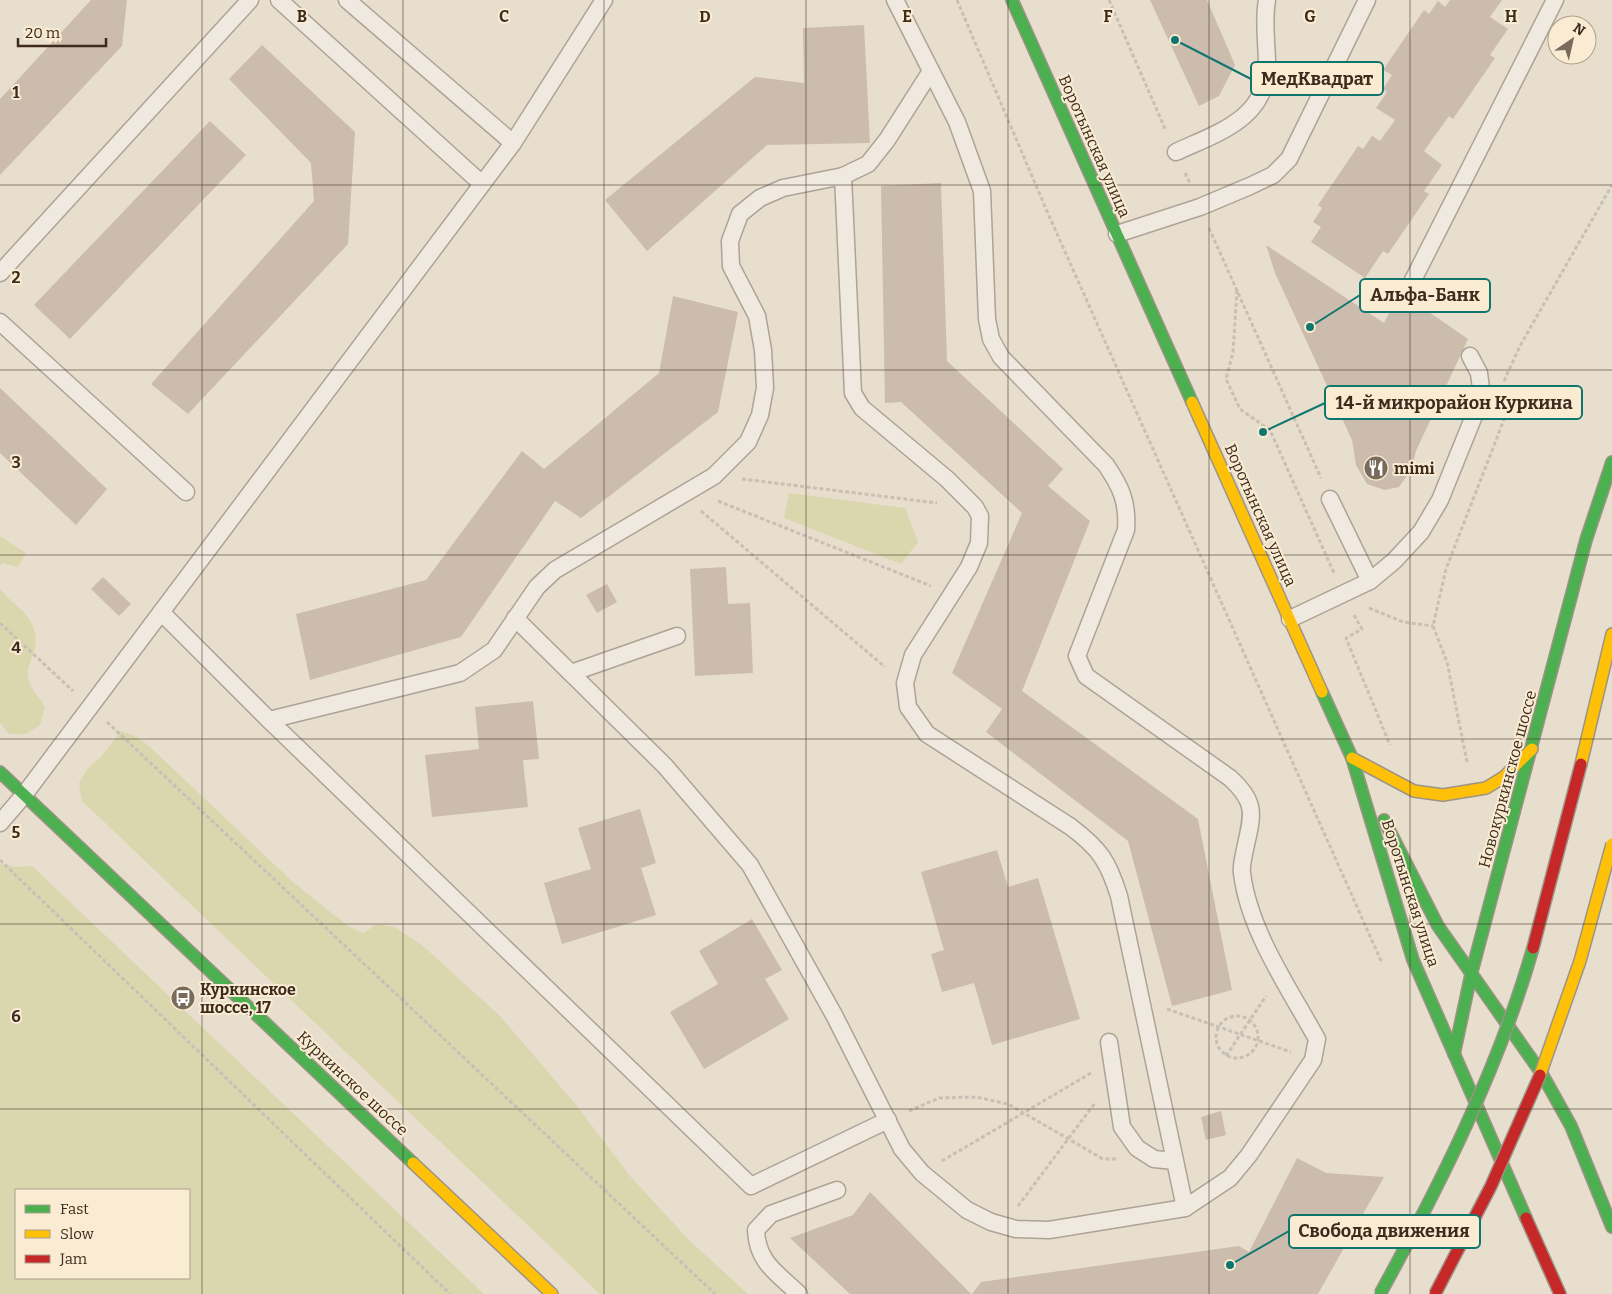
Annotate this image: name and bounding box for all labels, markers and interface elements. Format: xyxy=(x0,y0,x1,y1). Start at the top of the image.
text: B xyxy=(297,7,307,26)
text: C xyxy=(499,7,509,26)
text: D xyxy=(699,7,711,26)
text: E xyxy=(902,7,912,26)
text: F xyxy=(1104,7,1113,26)
text: G xyxy=(1304,7,1316,26)
text: H xyxy=(1505,7,1518,26)
scale bar xyxy=(18,15,105,47)
north arrow xyxy=(1547,15,1597,65)
text: N xyxy=(1570,20,1588,40)
text: 20 m xyxy=(25,24,61,42)
callout: МедКвадрат xyxy=(1251,62,1383,95)
text: МедКвадрат xyxy=(1261,68,1373,90)
street label: Воротынская улица xyxy=(1055,72,1135,221)
text: 1 xyxy=(13,83,20,102)
text: 2 xyxy=(11,268,21,287)
callout: Альфа-Банк xyxy=(1360,279,1490,312)
text: Альфа-Банк xyxy=(1370,284,1480,306)
callout: 14-й микрорайон Куркина xyxy=(1325,386,1582,419)
text: 14-й микрорайон Куркина xyxy=(1335,392,1573,414)
street label: Воротынская улица xyxy=(1221,441,1301,590)
text: 3 xyxy=(11,453,21,472)
restaurant icon: mimi xyxy=(1363,455,1389,481)
place label: mimi xyxy=(1394,459,1435,478)
text: 4 xyxy=(11,638,21,657)
street label: Новокуркинское шоссе xyxy=(1475,688,1540,870)
street label: Воротынская улица xyxy=(1378,817,1443,970)
text: 5 xyxy=(12,823,21,842)
place label: Куркинское шоссе, 17 xyxy=(200,980,296,1017)
bus stop icon: Куркинское шоссе, 17 xyxy=(170,985,196,1011)
text: 6 xyxy=(11,1007,21,1026)
street label: Куркинское шоссе xyxy=(293,1027,412,1140)
legend xyxy=(15,1189,190,1279)
text: Fast xyxy=(60,1200,89,1218)
callout: Свобода движения xyxy=(1289,1215,1480,1248)
text: Свобода движения xyxy=(1298,1220,1470,1242)
text: Slow xyxy=(60,1225,95,1243)
text: Jam xyxy=(59,1250,88,1268)

